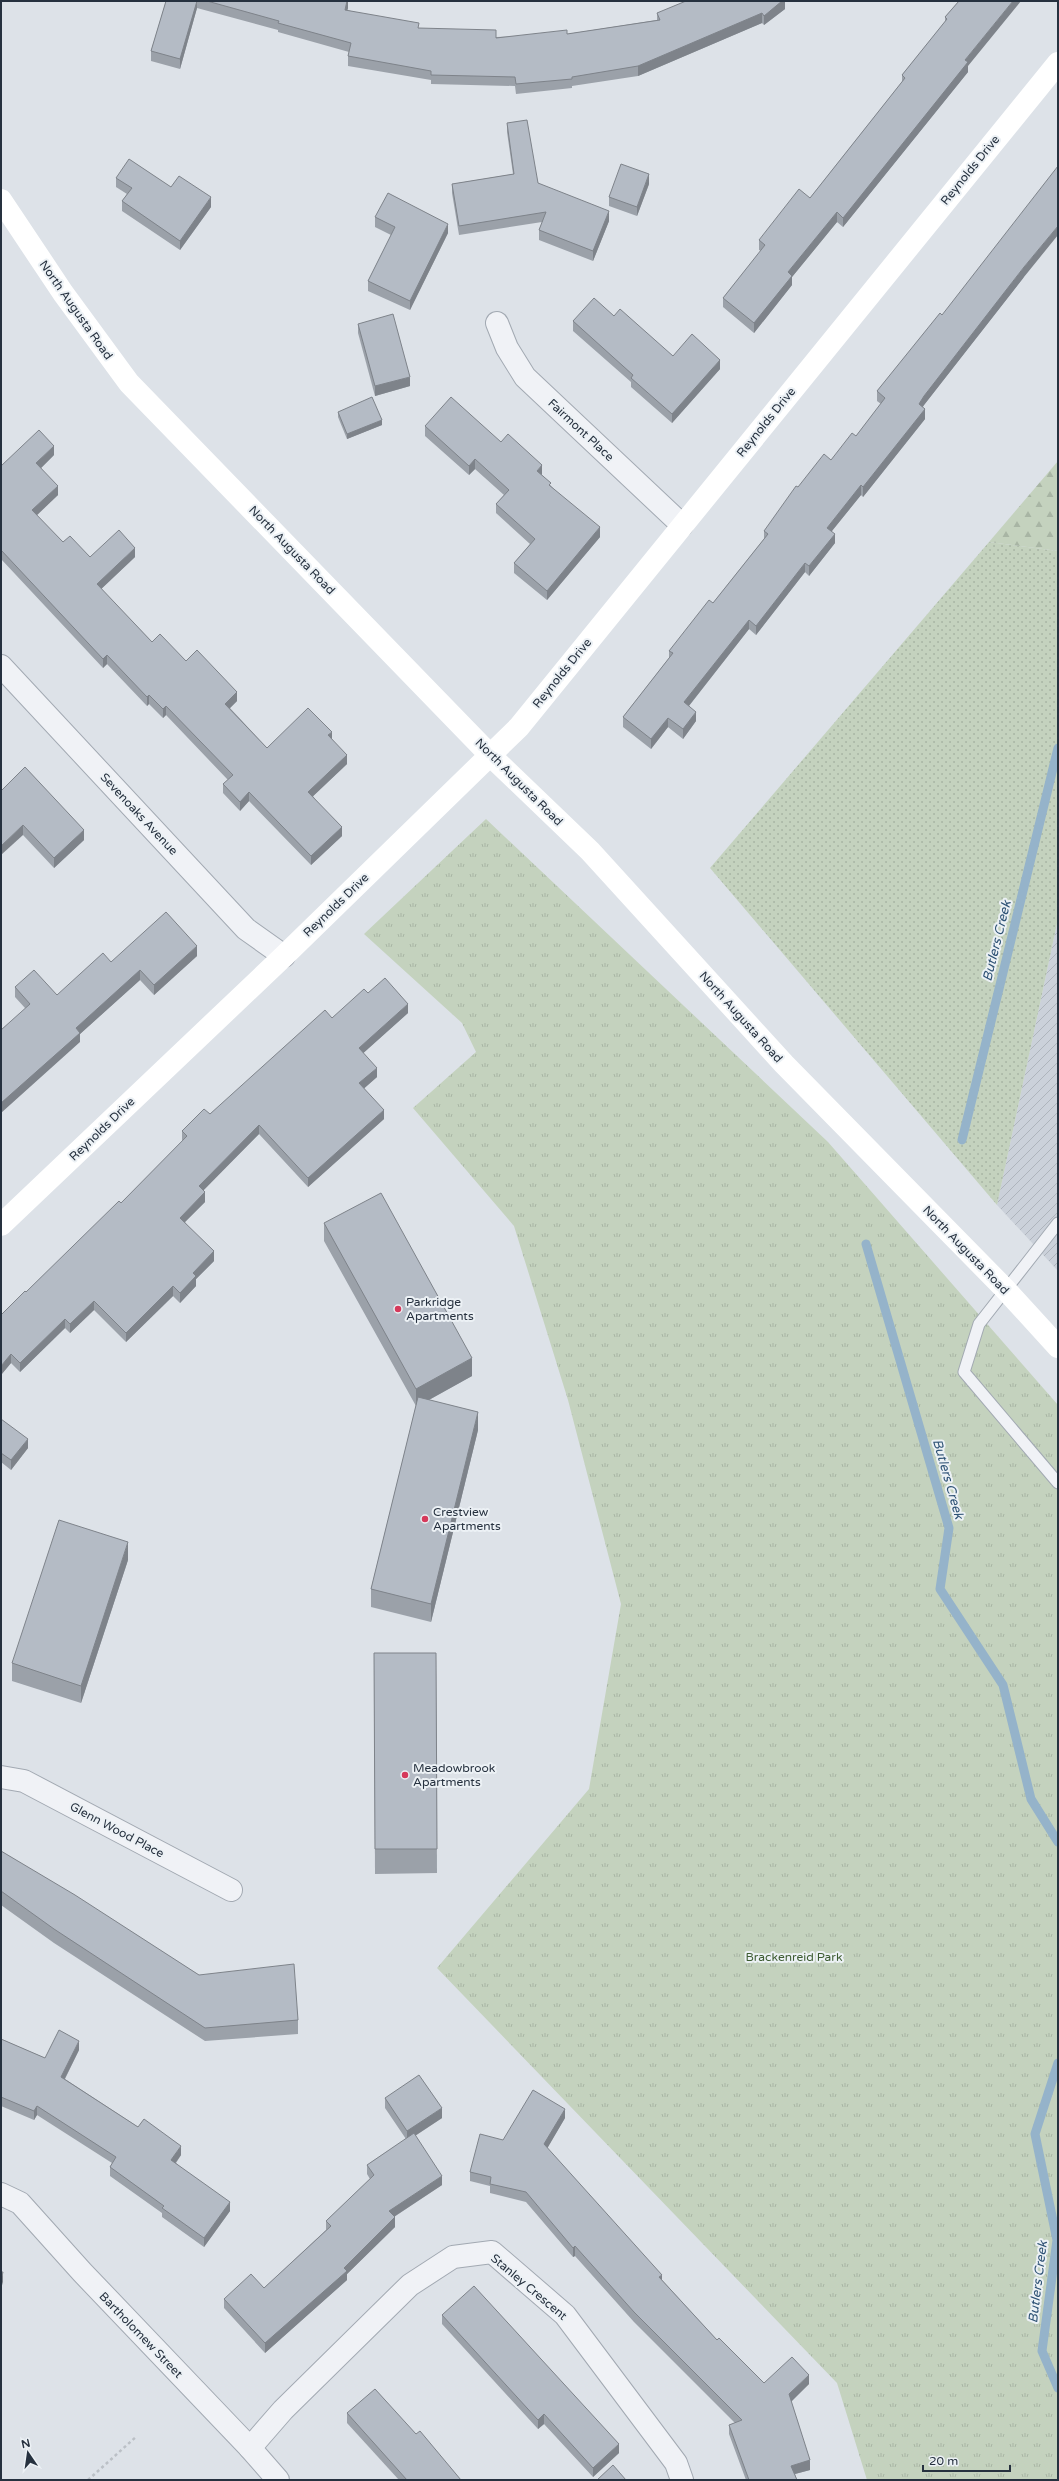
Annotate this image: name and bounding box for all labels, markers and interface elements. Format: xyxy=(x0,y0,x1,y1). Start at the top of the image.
street label: Reynolds Drive xyxy=(938,132,1002,208)
street label: North Augusta Road xyxy=(37,258,115,362)
street label: Reynolds Drive xyxy=(734,384,798,460)
street label: Fairmont Place xyxy=(545,396,617,464)
street label: North Augusta Road xyxy=(246,503,338,597)
street label: Reynolds Drive xyxy=(530,635,594,711)
street label: North Augusta Road xyxy=(472,735,566,829)
street label: Sevenoaks Avenue xyxy=(97,770,181,858)
street label: Reynolds Drive xyxy=(300,870,372,940)
water label: Butlers Creek xyxy=(979,898,1015,983)
street label: North Augusta Road xyxy=(696,969,786,1065)
street label: Reynolds Drive xyxy=(66,1094,138,1164)
street label: North Augusta Road xyxy=(920,1203,1012,1297)
place label: Parkridge Apartments xyxy=(406,1295,474,1323)
marker: Parkridge Apartments xyxy=(393,1304,403,1314)
water label: Butlers Creek xyxy=(929,1437,967,1522)
place label: Crestview Apartments xyxy=(433,1505,501,1533)
marker: Crestview Apartments xyxy=(420,1514,430,1524)
place label: Meadowbrook Apartments xyxy=(413,1761,496,1789)
marker: Meadowbrook Apartments xyxy=(400,1770,410,1780)
street label: Glenn Wood Place xyxy=(68,1799,167,1861)
park label: Brackenreid Park xyxy=(745,1950,843,1964)
water label: Butlers Creek xyxy=(1025,2239,1051,2324)
street label: Stanley Crescent xyxy=(488,2251,570,2323)
street label: Bartholomew Street xyxy=(96,2289,186,2381)
north arrow xyxy=(8,2433,48,2473)
text: N xyxy=(20,2436,32,2451)
scale bar xyxy=(923,2447,1010,2473)
text: 20 m xyxy=(929,2454,958,2468)

